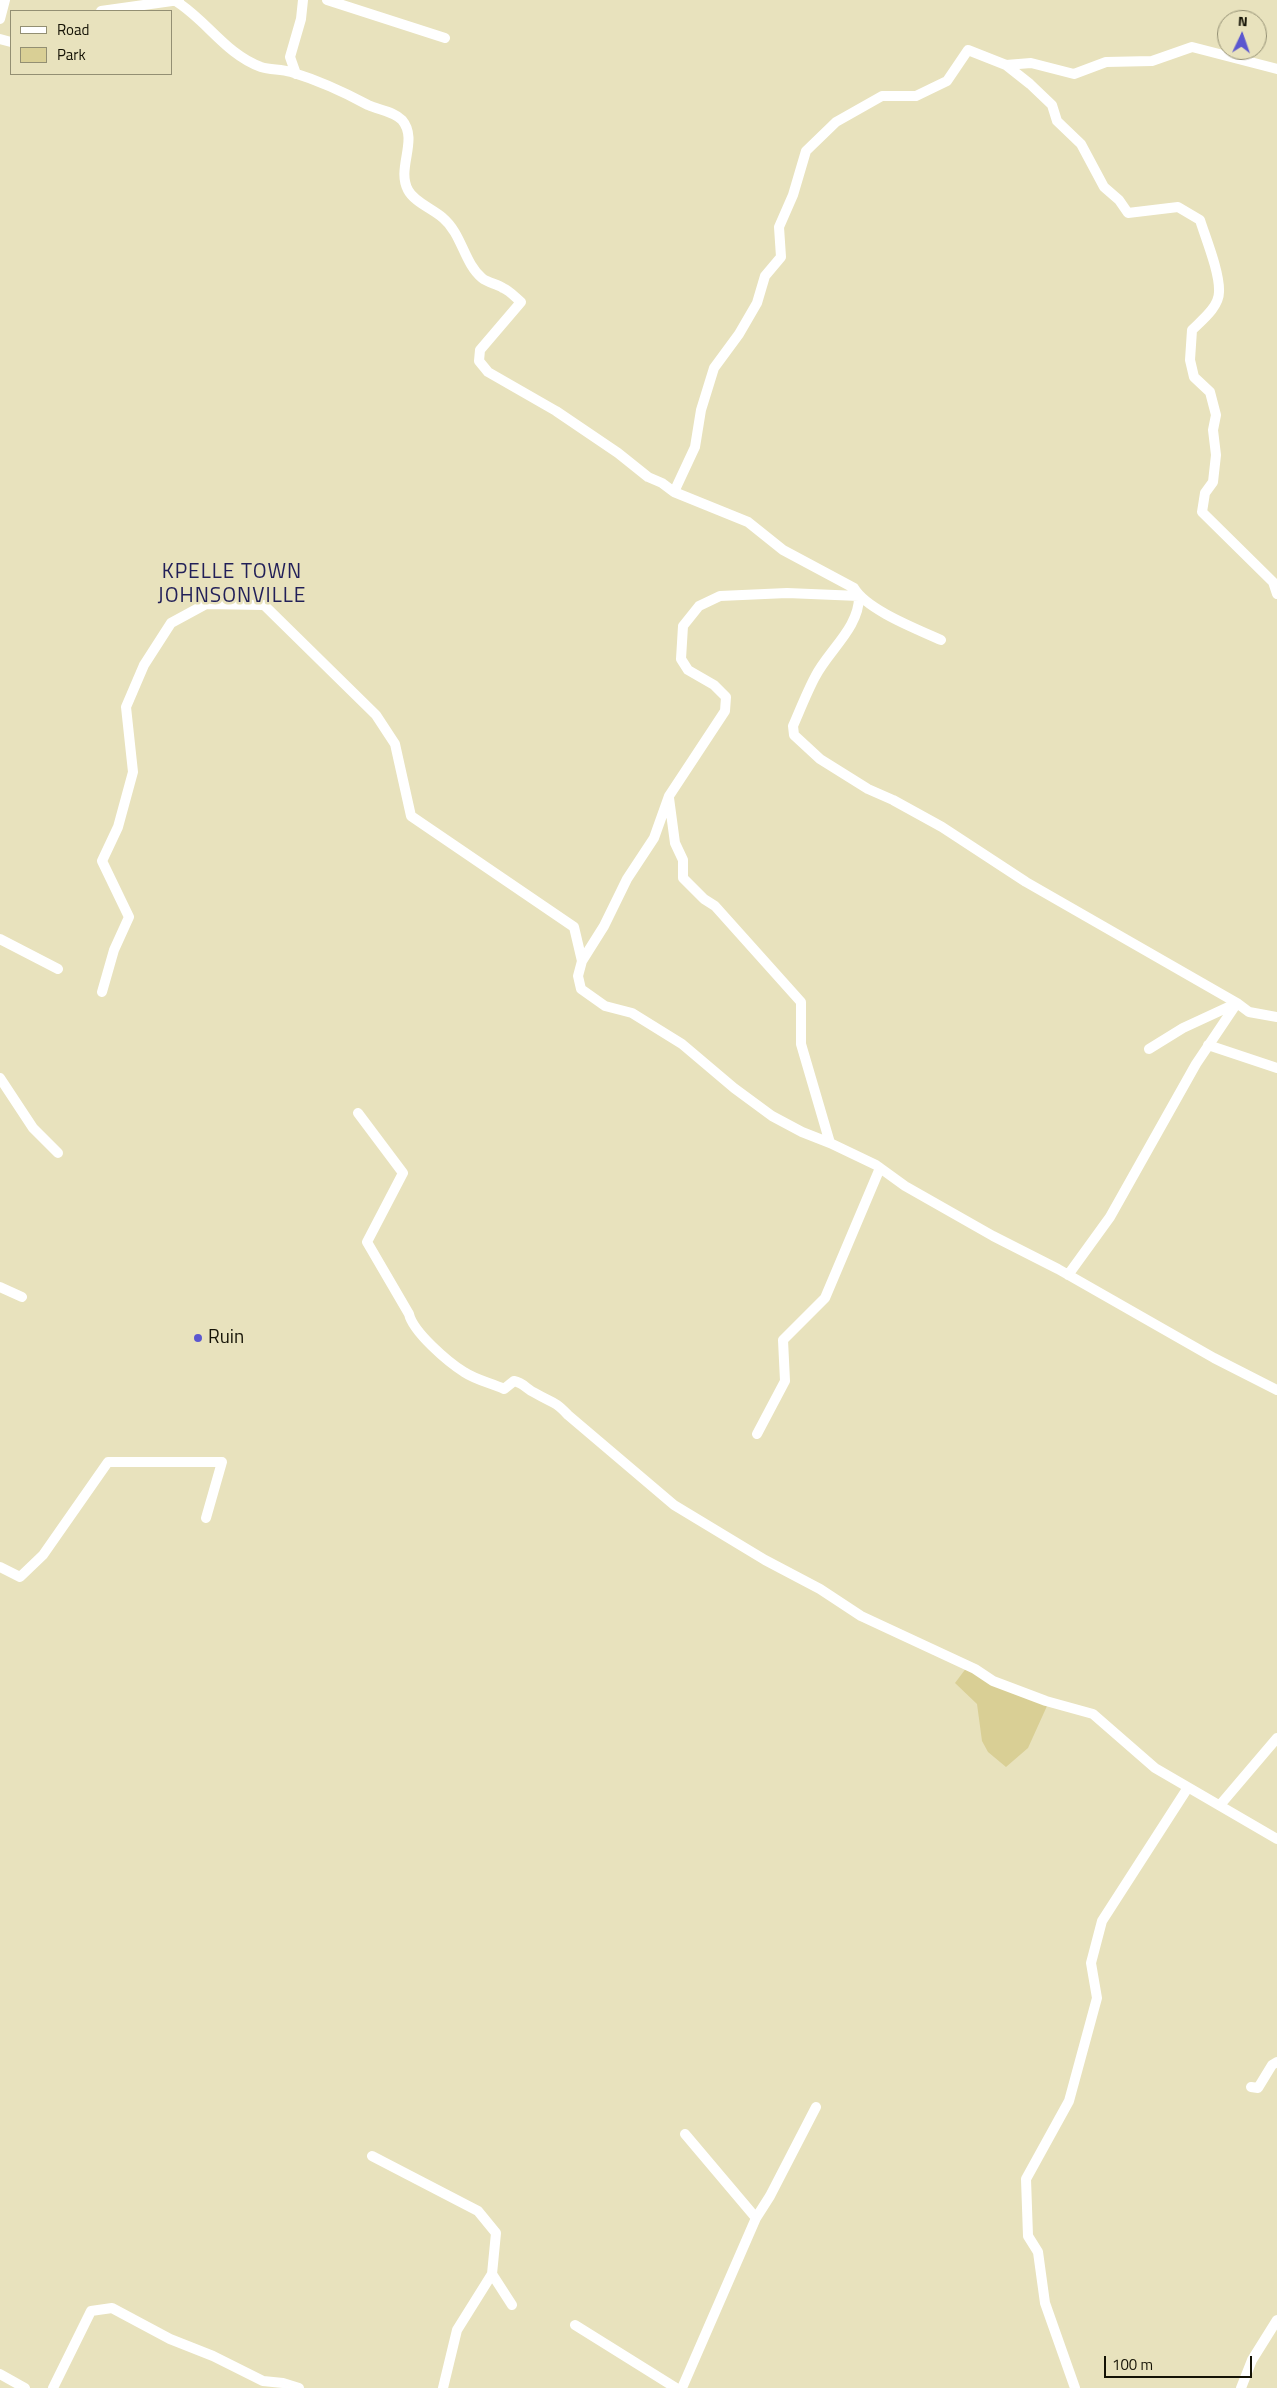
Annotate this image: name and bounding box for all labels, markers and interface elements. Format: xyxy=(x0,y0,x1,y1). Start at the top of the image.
legend xyxy=(10,10,172,75)
north arrow xyxy=(1217,10,1267,60)
text: N xyxy=(1237,10,1248,31)
text: Road xyxy=(57,18,89,41)
text: Park xyxy=(57,43,86,66)
district label: KPELLE TOWN JOHNSONVILLE xyxy=(156,560,308,610)
place label: Ruin xyxy=(208,1327,244,1349)
marker: Ruin xyxy=(192,1332,204,1344)
scale bar xyxy=(1107,2346,1254,2378)
text: 100 m xyxy=(1112,2353,1153,2376)

